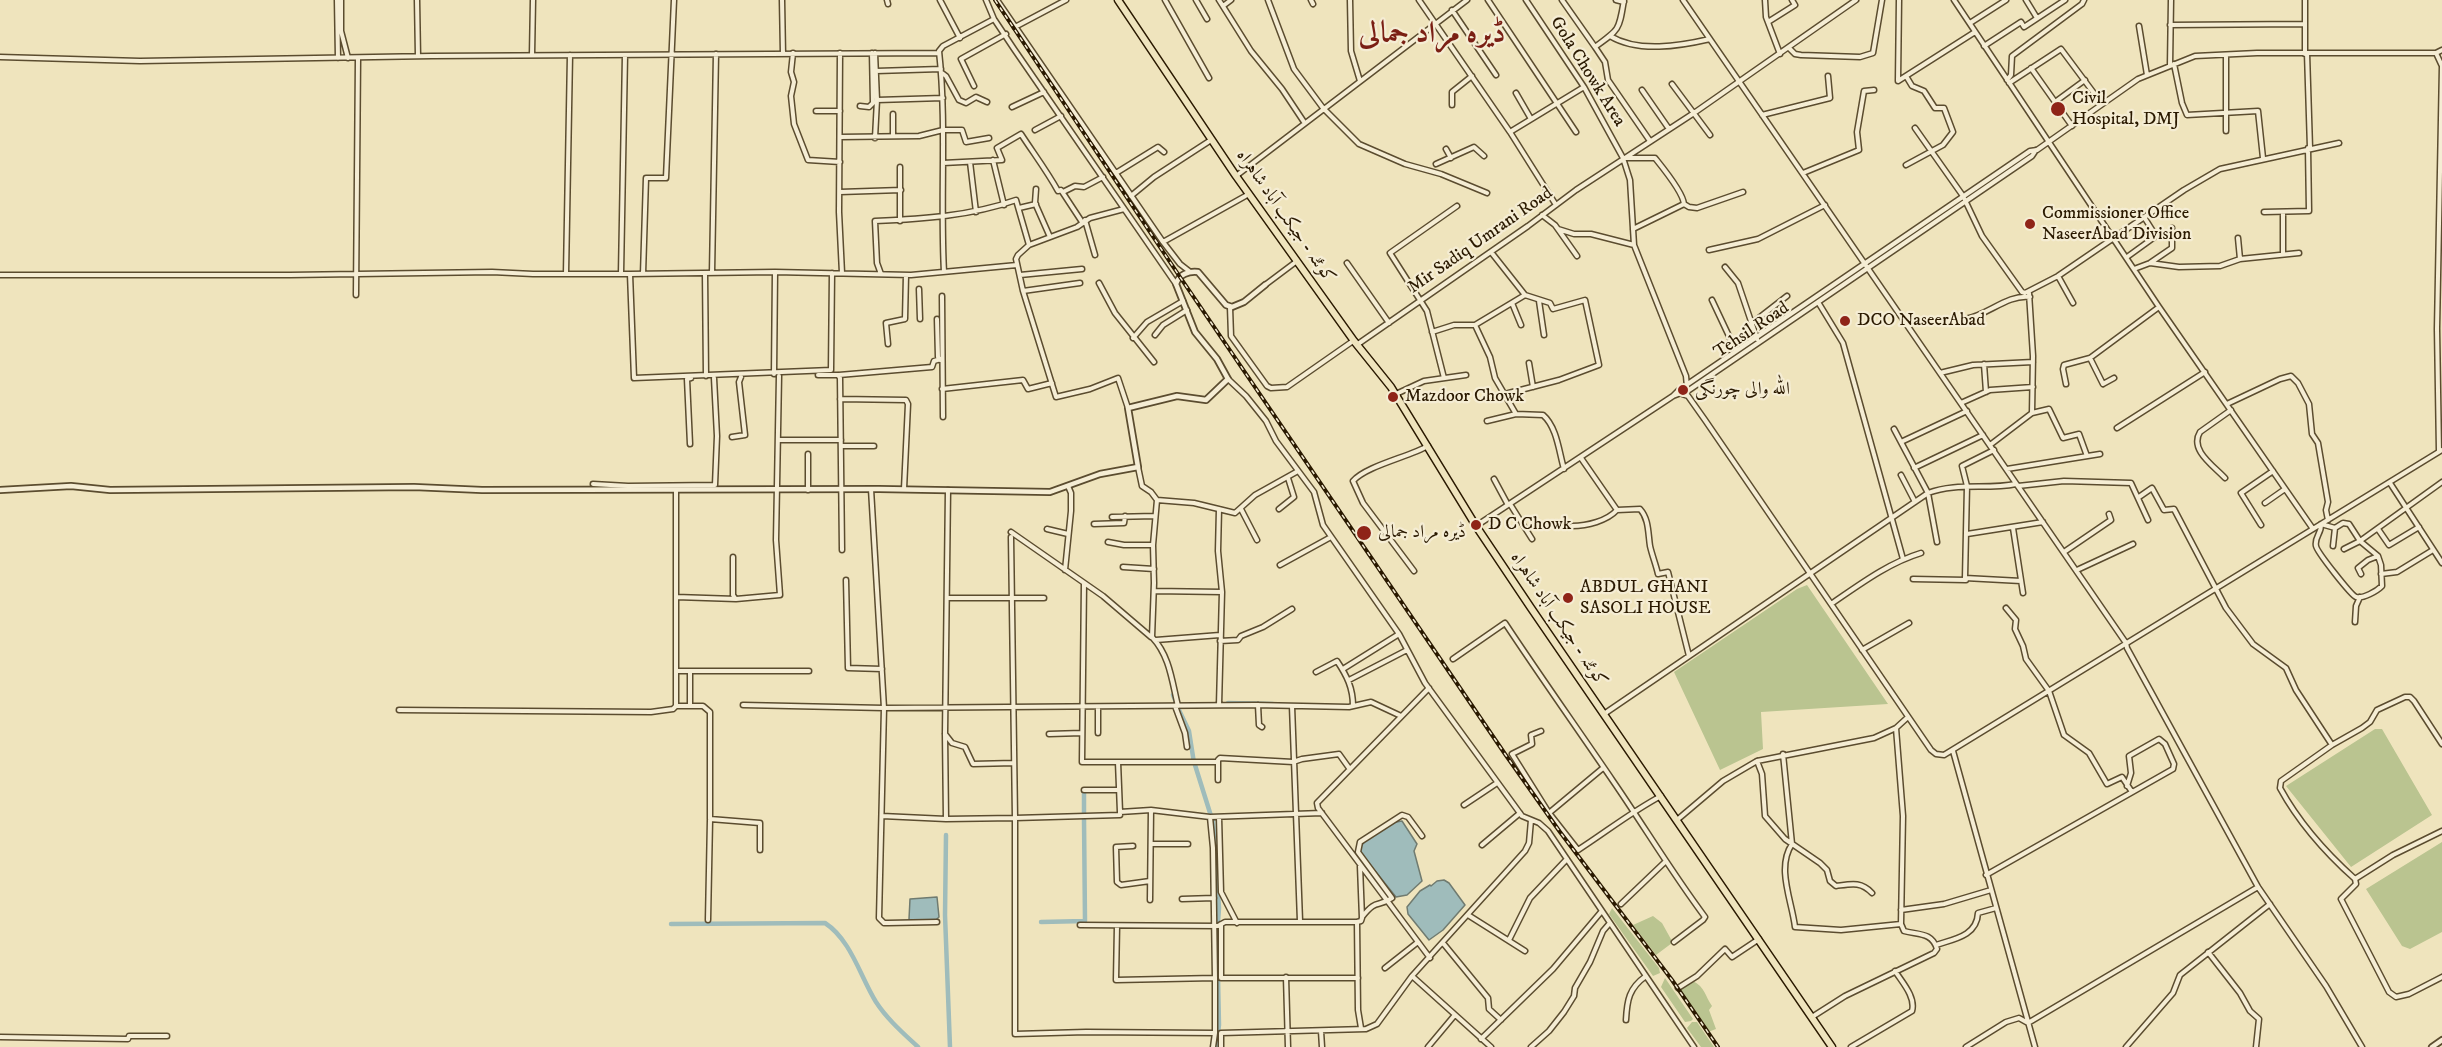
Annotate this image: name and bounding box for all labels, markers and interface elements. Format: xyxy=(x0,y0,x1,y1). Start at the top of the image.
street label: Gola Chowk Area xyxy=(1545,13,1629,131)
district label: ڈیرہ مراد جمالی xyxy=(1359,18,1505,54)
place label: Civil Hospital, DMJ xyxy=(2072,88,2180,130)
marker: Civil Hospital, DMJ xyxy=(2049,100,2067,118)
street label: کوئٹہ - جیکب آباد شاہراہ xyxy=(1231,146,1339,288)
street label: Mir Sadiq Umrani Road xyxy=(1404,183,1558,299)
place label: Commissioner Office NaseerAbad Division xyxy=(2042,203,2191,246)
marker: Commissioner Office NaseerAbad Division xyxy=(2023,217,2037,231)
street label: Tehsil Road xyxy=(1710,298,1794,364)
place label: DCO NaseerAbad xyxy=(1857,310,1985,332)
marker: DCO NaseerAbad xyxy=(1838,314,1852,328)
place label: اللہ والی چورنگی xyxy=(1695,379,1790,401)
marker: اللہ والی چورنگی xyxy=(1676,383,1690,397)
place label: Mazdoor Chowk xyxy=(1405,386,1524,408)
marker: Mazdoor Chowk xyxy=(1386,390,1400,404)
place label: D C Chowk xyxy=(1488,514,1571,536)
marker: D C Chowk xyxy=(1469,518,1483,532)
place label: ڈیرہ مراد جمالی xyxy=(1378,522,1466,544)
marker: ڈیرہ مراد جمالی xyxy=(1355,524,1373,542)
street label: کوئٹہ - جیکب آباد شاہراہ xyxy=(1505,548,1611,692)
place label: ABDUL GHANI SASOLI HOUSE xyxy=(1580,577,1711,620)
marker: ABDUL GHANI SASOLI HOUSE xyxy=(1561,591,1575,605)

